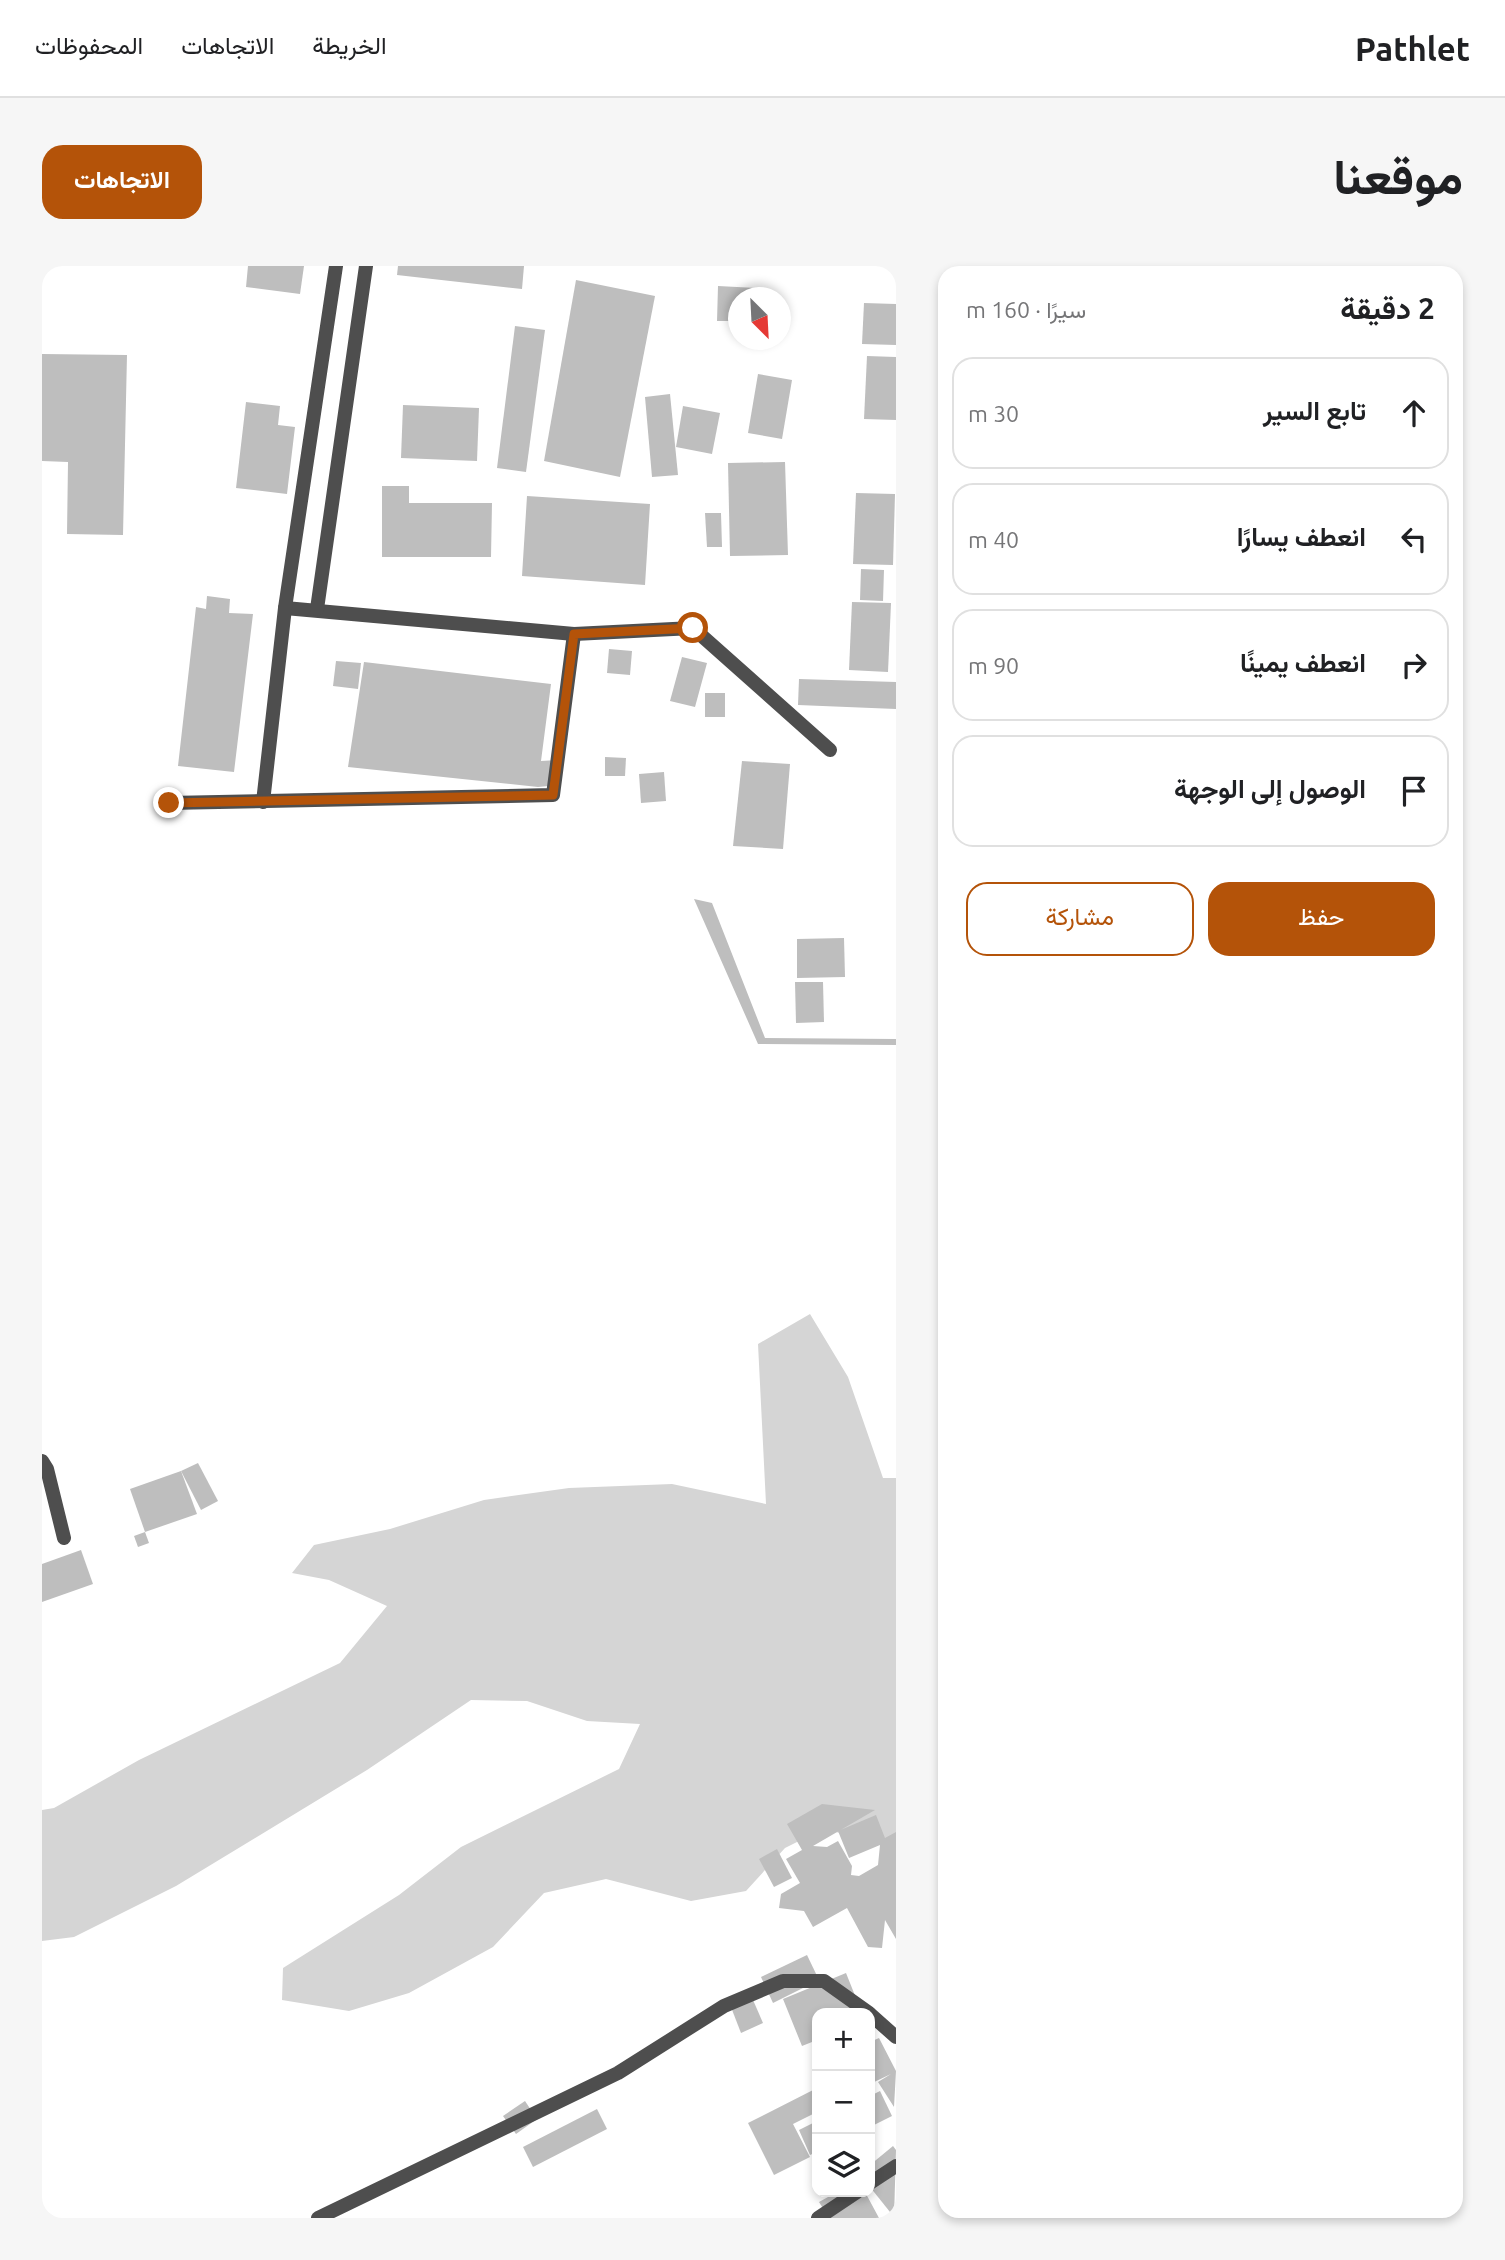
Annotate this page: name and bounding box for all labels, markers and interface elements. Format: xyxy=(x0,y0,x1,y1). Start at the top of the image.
text: Pathlet xyxy=(1355,30,1470,67)
text: المحفوظات xyxy=(35,32,143,59)
text: الاتجاهات xyxy=(181,32,274,59)
text: الخريطة xyxy=(312,32,387,59)
button: الاتجاهات xyxy=(42,145,202,219)
text: موقعنا xyxy=(1333,148,1463,203)
north arrow xyxy=(728,287,791,350)
text: 2 دقيقة xyxy=(1340,291,1435,325)
text: سيرًا · 160 m xyxy=(966,297,1086,322)
icon: ahead xyxy=(1395,394,1433,432)
text: تابع السير xyxy=(1263,396,1366,425)
text: 30 m xyxy=(968,401,1019,426)
icon: left xyxy=(1395,520,1433,558)
text: انعطف يسارًا xyxy=(1237,522,1366,551)
text: 40 m xyxy=(968,527,1019,552)
route start xyxy=(677,612,708,643)
icon: right xyxy=(1395,646,1433,684)
text: انعطف يمينًا xyxy=(1240,648,1366,677)
text: 90 m xyxy=(968,653,1019,678)
icon: arrive xyxy=(1395,772,1433,810)
text: الوصول إلى الوجهة xyxy=(1174,774,1366,803)
route end xyxy=(153,787,184,818)
button: مشاركة xyxy=(966,882,1194,956)
button: حفظ xyxy=(1208,882,1435,956)
map controls xyxy=(812,2008,875,2197)
button: + xyxy=(812,2008,875,2071)
button: − xyxy=(812,2071,875,2134)
button: layers xyxy=(812,2134,875,2197)

